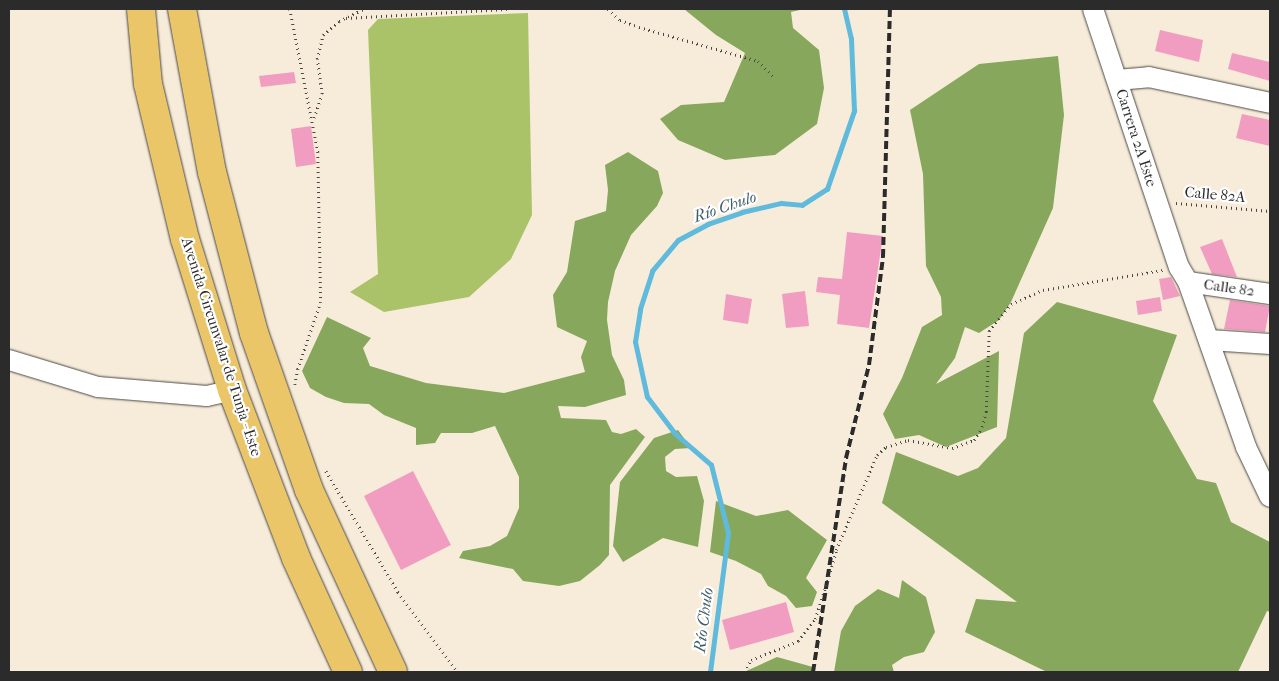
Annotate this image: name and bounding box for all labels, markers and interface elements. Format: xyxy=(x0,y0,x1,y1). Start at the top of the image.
street label: Carrera 2A Este xyxy=(1112,87,1160,189)
street label: Calle 82A xyxy=(1184,183,1246,207)
water label: Río Chulo xyxy=(691,187,759,227)
street label: Avenida Circunvalar de Tunja - Este xyxy=(177,235,265,459)
street label: Calle 82 xyxy=(1202,276,1256,300)
water label: Río Chulo xyxy=(691,587,717,653)

